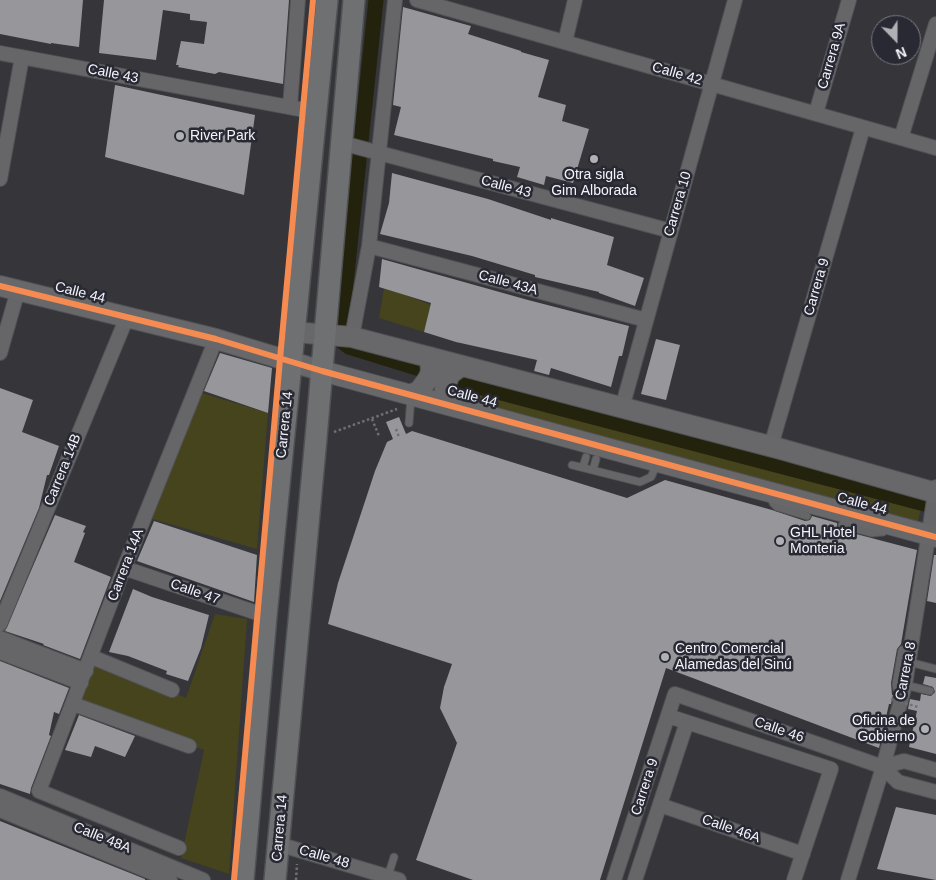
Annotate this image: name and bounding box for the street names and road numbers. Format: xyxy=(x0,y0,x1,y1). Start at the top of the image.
street label: Carrera 9A xyxy=(814,21,850,91)
street label: Calle 42 xyxy=(650,59,704,89)
street label: Calle 43 xyxy=(86,61,140,87)
street label: Carrera 10 xyxy=(661,170,695,238)
street label: Calle 43 xyxy=(479,172,533,202)
street label: Carrera 9 xyxy=(801,256,833,318)
street label: Calle 43A xyxy=(477,267,539,299)
street label: Calle 44 xyxy=(53,279,107,307)
street label: Calle 44 xyxy=(445,382,499,412)
street label: Carrera 14 xyxy=(273,391,297,459)
street label: Carrera 14B xyxy=(41,432,85,508)
street label: Calle 44 xyxy=(835,489,889,519)
street label: Carrera 14A xyxy=(104,526,148,604)
street label: Calle 47 xyxy=(168,576,222,608)
street label: Carrera 8 xyxy=(892,640,920,702)
street label: Calle 46 xyxy=(752,714,806,746)
street label: Carrera 9 xyxy=(628,756,662,818)
street label: Carrera 14 xyxy=(269,794,291,862)
street label: Calle 46A xyxy=(700,811,762,847)
street label: Calle 48A xyxy=(71,819,133,857)
street label: Calle 48 xyxy=(297,842,351,872)

